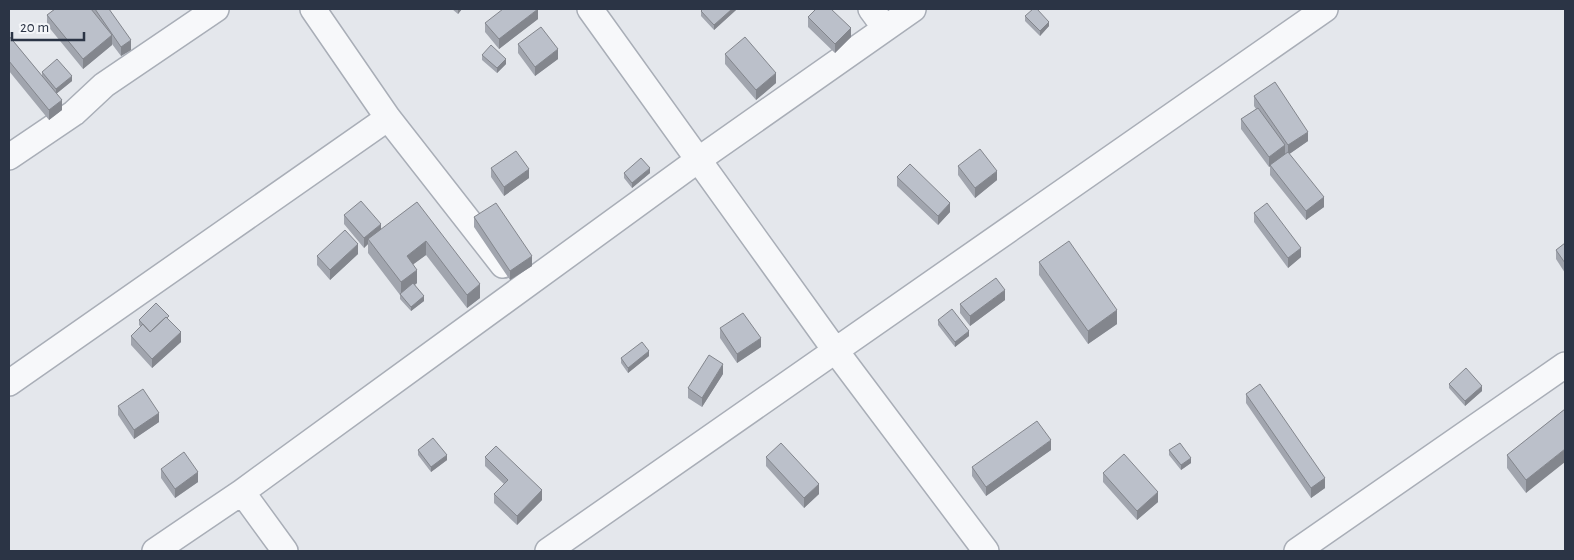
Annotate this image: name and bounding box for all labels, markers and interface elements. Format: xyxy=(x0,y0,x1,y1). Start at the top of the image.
scale bar xyxy=(12,10,85,42)
text: 20 m xyxy=(20,20,49,35)

